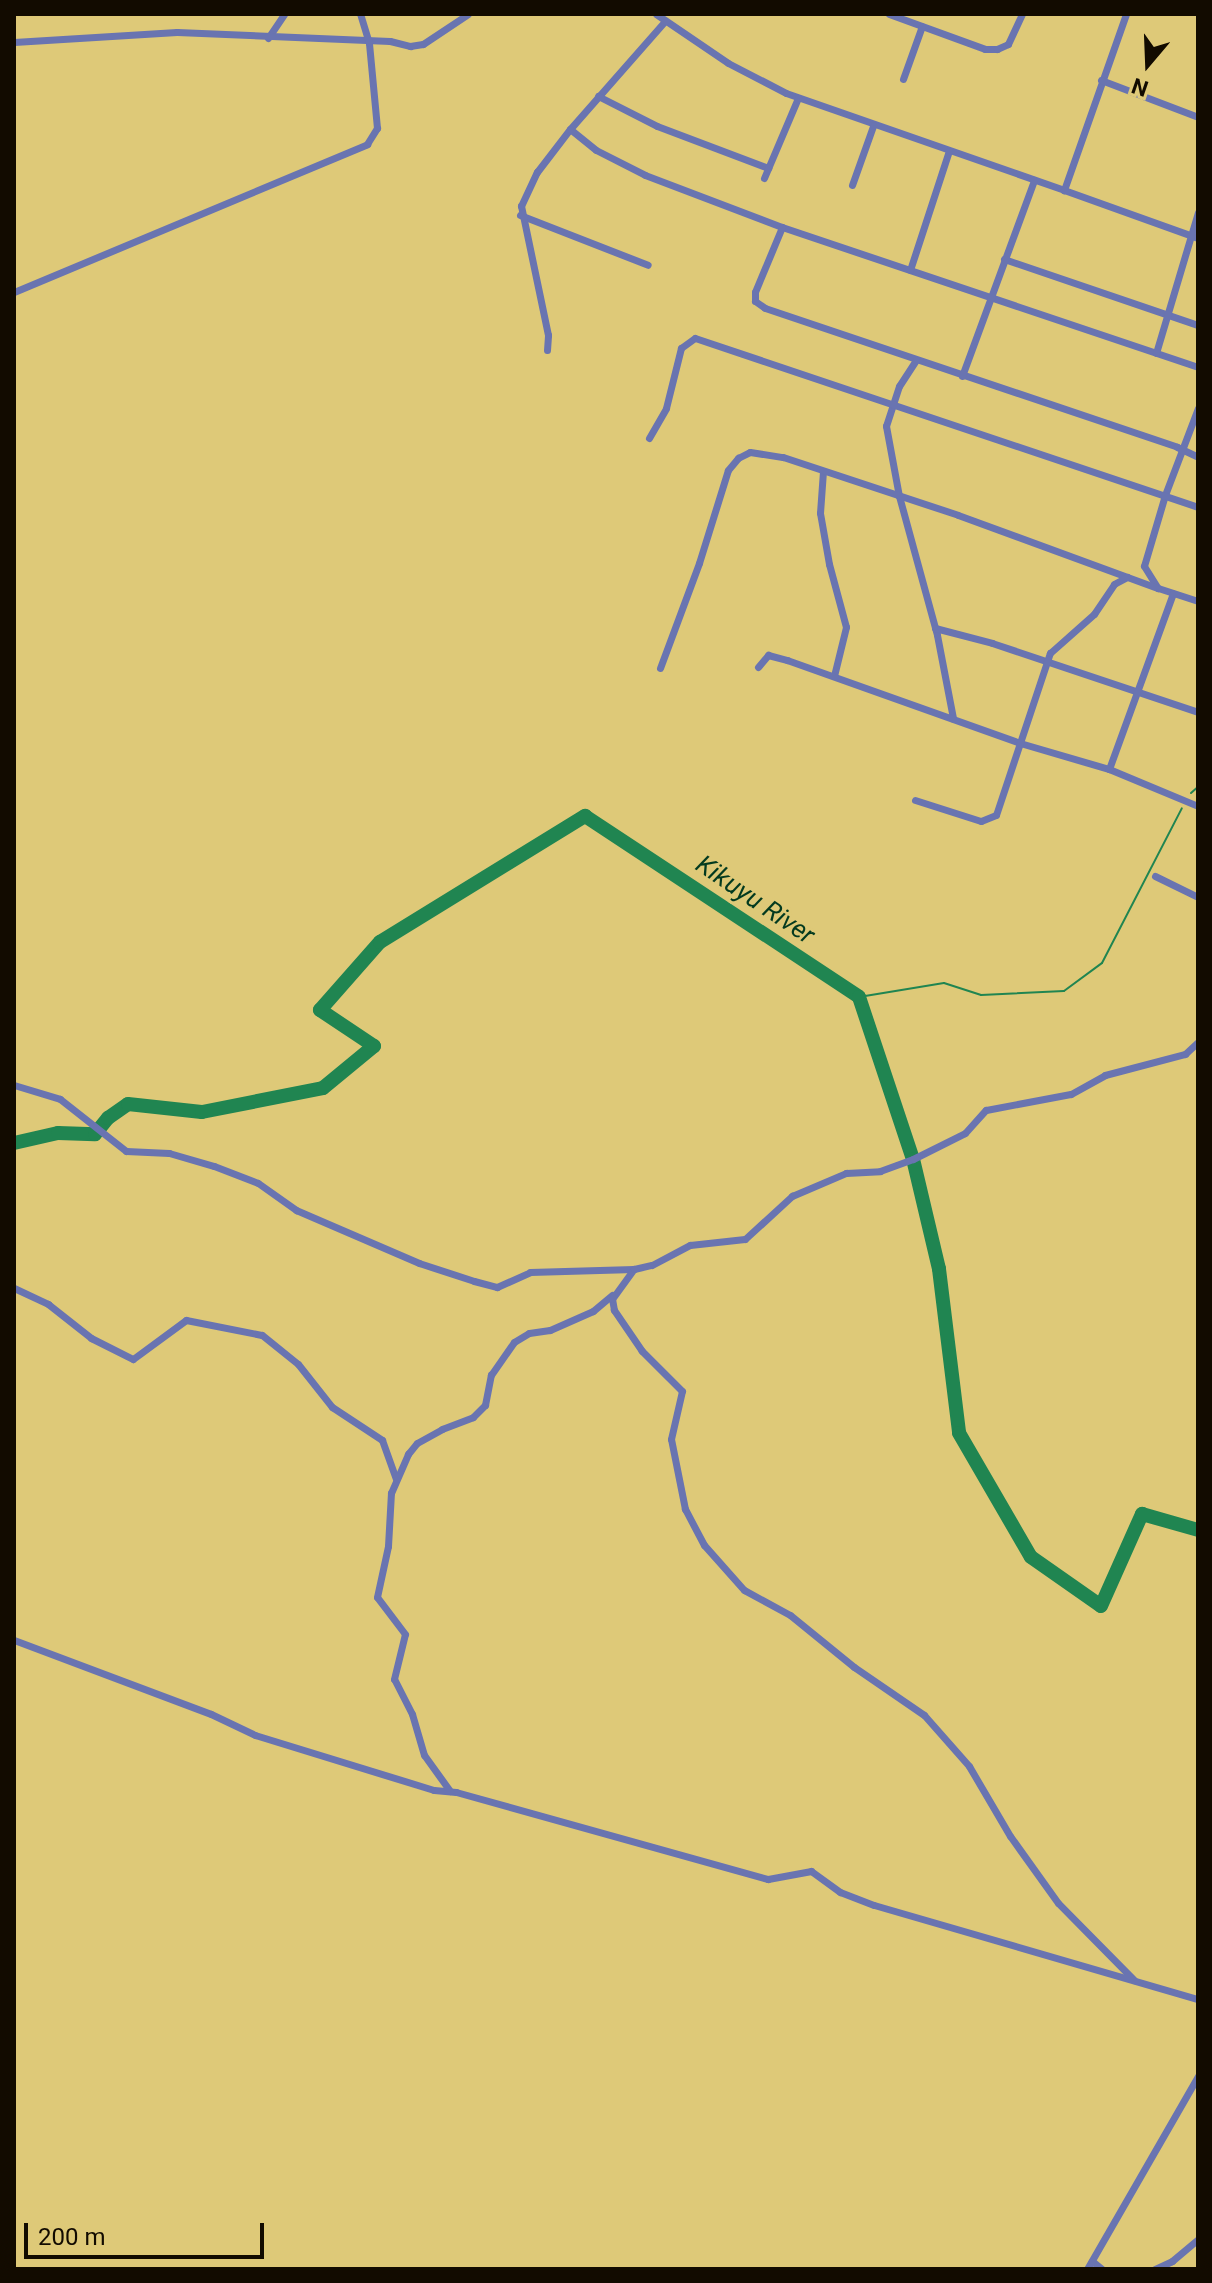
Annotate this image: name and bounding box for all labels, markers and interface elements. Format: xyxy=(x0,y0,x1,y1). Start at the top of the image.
north arrow xyxy=(1108,24,1188,104)
text: N xyxy=(1129,73,1151,102)
water label: Kikuyu River xyxy=(690,849,820,951)
scale bar xyxy=(28,2207,268,2257)
text: 200 m xyxy=(38,2223,105,2251)

